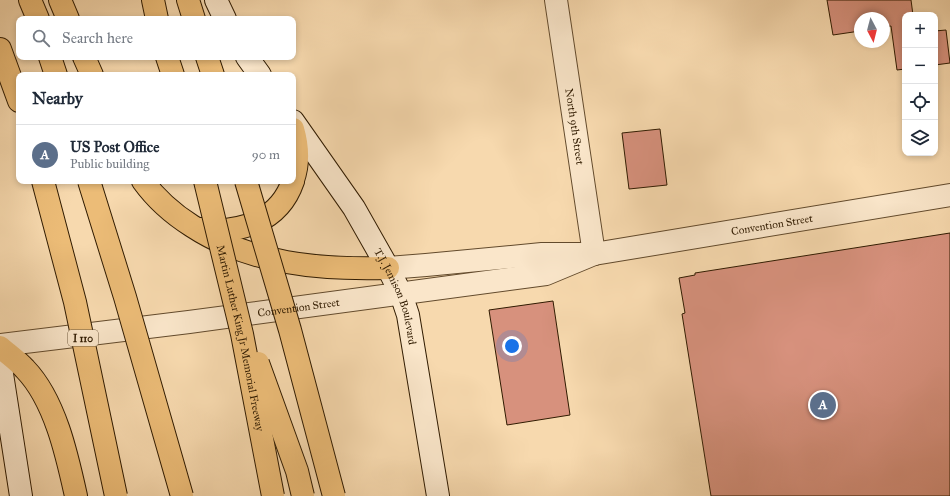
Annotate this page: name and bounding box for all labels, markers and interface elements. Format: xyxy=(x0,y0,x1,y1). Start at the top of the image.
north arrow xyxy=(854,12,890,48)
map controls xyxy=(902,12,938,156)
button: + xyxy=(902,12,938,48)
search box xyxy=(16,16,296,60)
icon: search xyxy=(30,27,52,49)
text: Search here xyxy=(62,29,133,47)
button: − xyxy=(902,48,938,84)
button: locate xyxy=(902,84,938,120)
text: Nearby xyxy=(32,88,83,109)
street label: North 9th Street xyxy=(562,88,587,166)
button: layers xyxy=(902,120,938,156)
text: US Post Office xyxy=(70,138,159,156)
text: A xyxy=(41,147,49,163)
text: 90 m xyxy=(252,147,280,163)
text: Public building xyxy=(70,156,149,172)
street label: Convention Street xyxy=(730,212,814,238)
street label: Martin Luther King Jr Memorial Freeway xyxy=(214,244,267,433)
street label: T.J. Jemison Boulevard xyxy=(371,246,419,346)
street label: Convention Street xyxy=(257,296,341,320)
road number: I 110 xyxy=(68,330,98,346)
your location xyxy=(502,336,522,356)
pin: A xyxy=(810,390,836,420)

